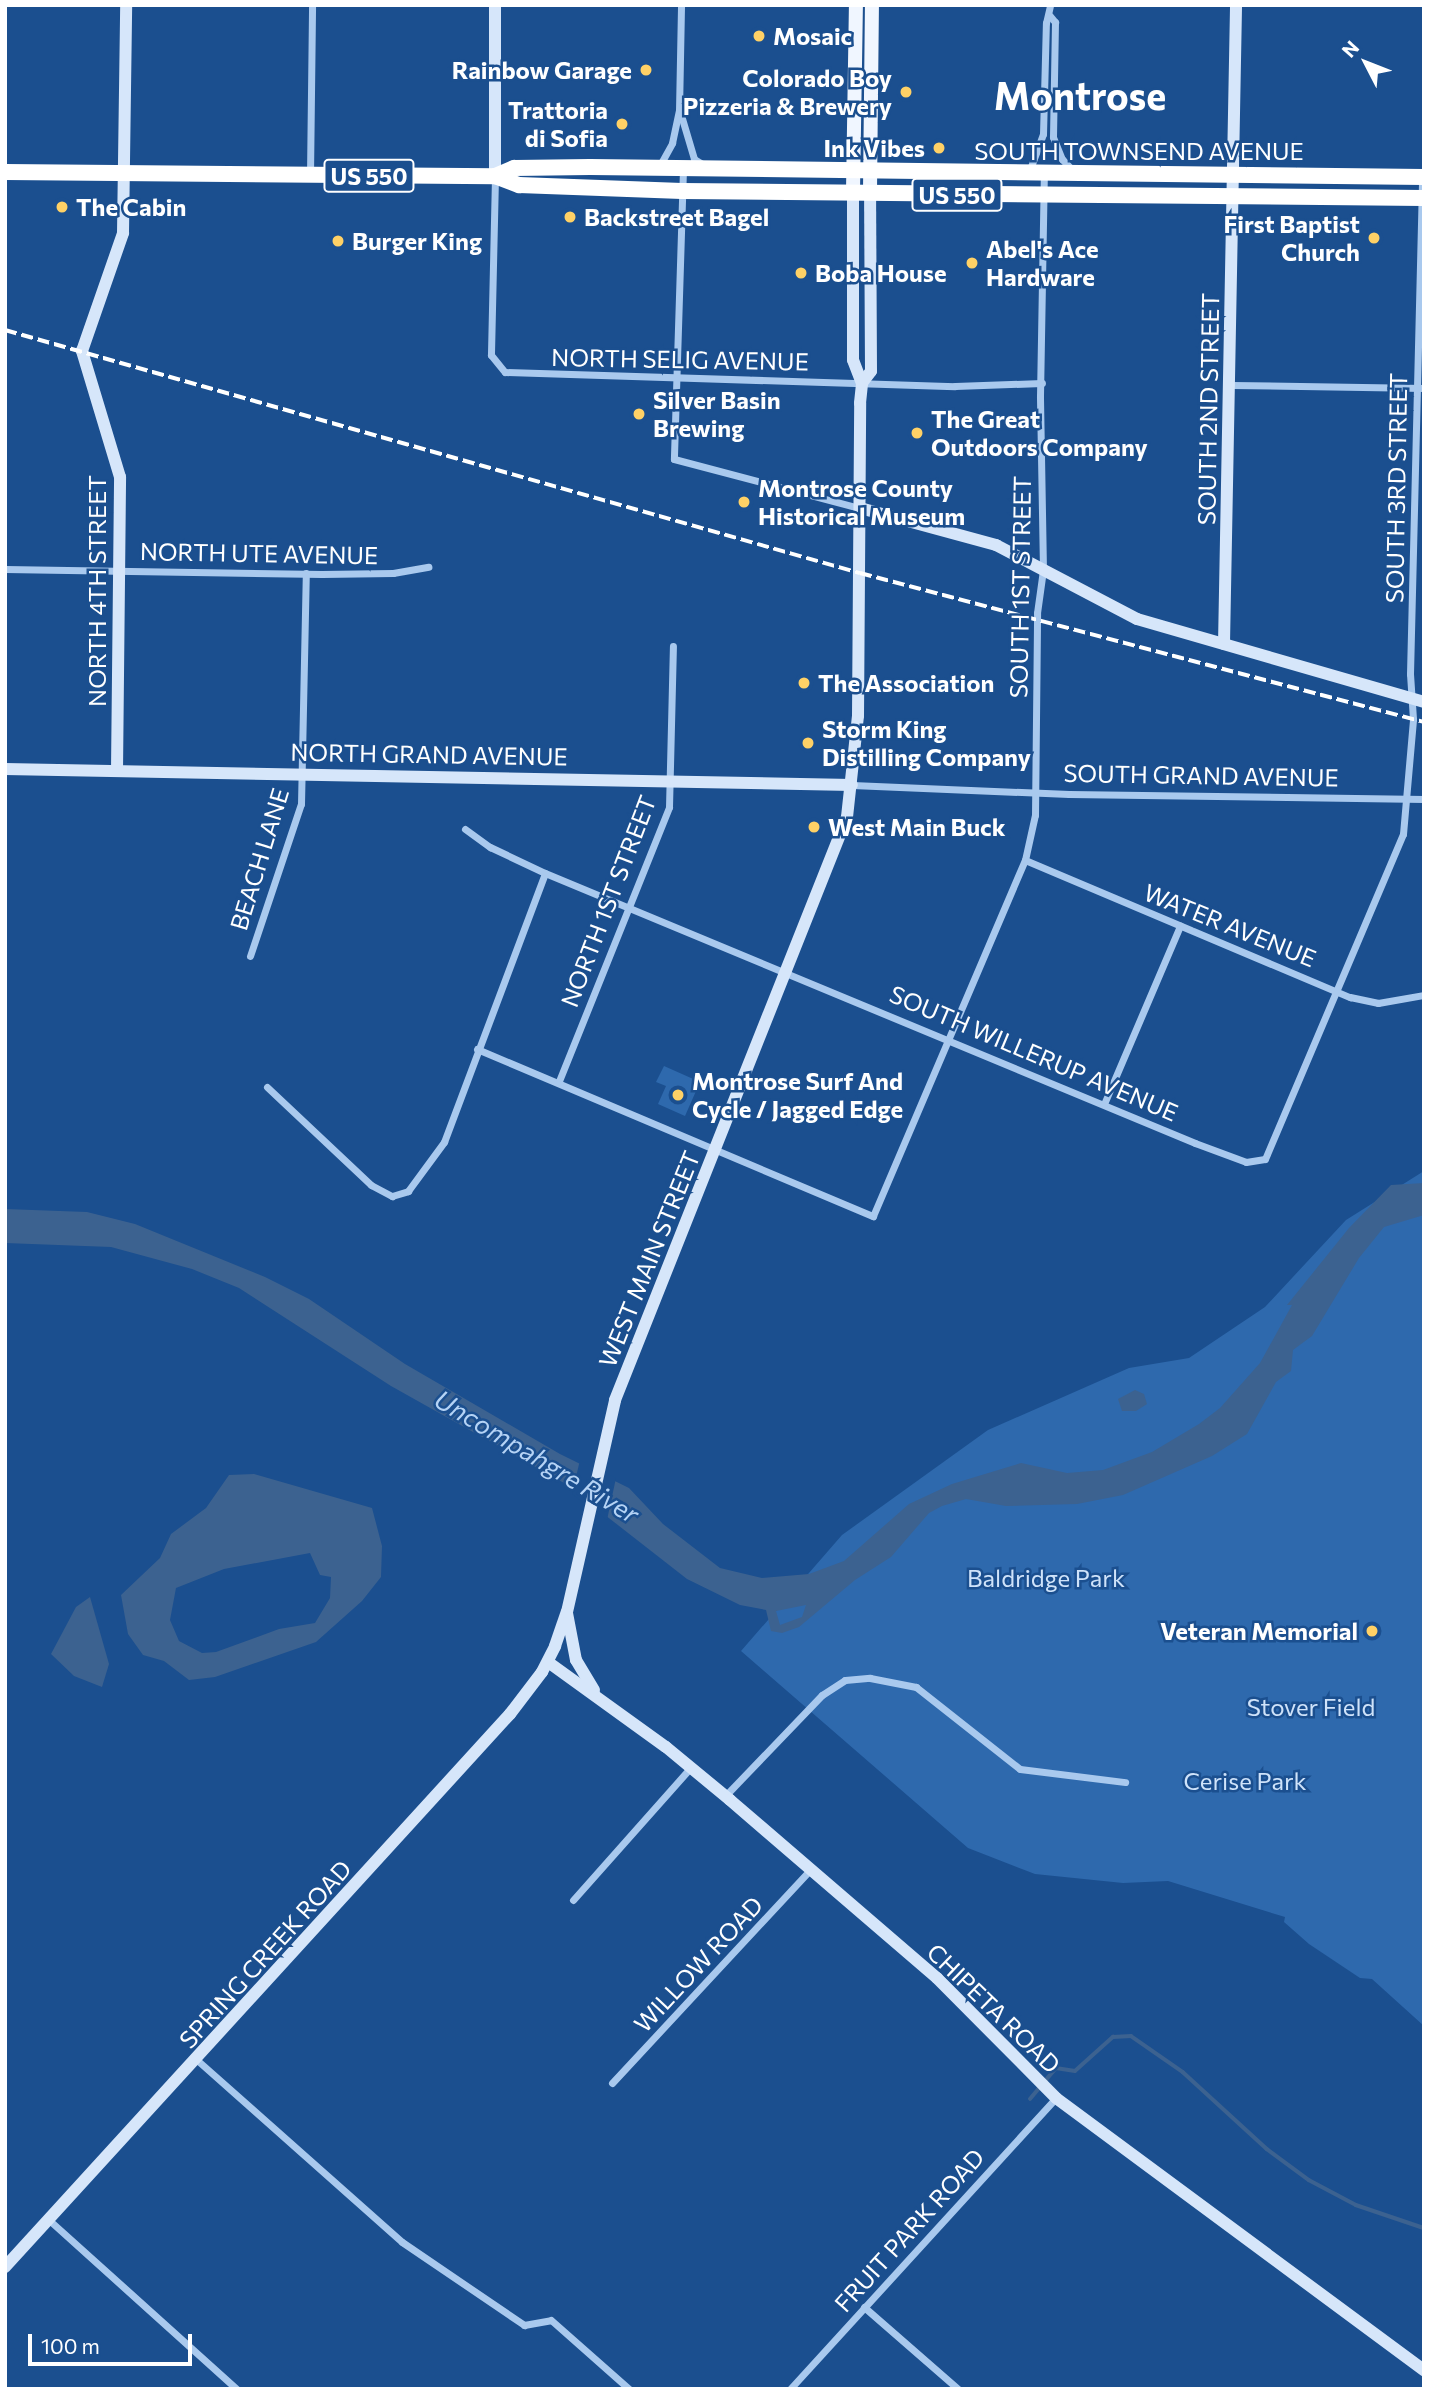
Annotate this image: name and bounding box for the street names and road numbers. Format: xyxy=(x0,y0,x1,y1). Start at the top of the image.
street label: SOUTH TOWNSEND AVENUE xyxy=(974,137,1304,165)
road number: US 550 xyxy=(322,156,416,196)
road number: US 550 xyxy=(910,176,1004,214)
street label: SOUTH 2ND STREET xyxy=(1192,293,1224,525)
street label: NORTH SELIG AVENUE xyxy=(551,342,809,376)
street label: SOUTH 3RD STREET xyxy=(1380,373,1412,603)
street label: NORTH 4TH STREET xyxy=(83,475,111,707)
street label: SOUTH 1ST STREET xyxy=(1004,476,1036,698)
street label: NORTH UTE AVENUE xyxy=(140,537,378,569)
street label: NORTH GRAND AVENUE xyxy=(290,737,568,771)
street label: SOUTH GRAND AVENUE xyxy=(1063,758,1339,792)
street label: BEACH LANE xyxy=(224,784,294,934)
street label: NORTH 1ST STREET xyxy=(554,791,662,1011)
street label: WATER AVENUE xyxy=(1140,877,1320,973)
street label: SOUTH WILLERUP AVENUE xyxy=(886,979,1182,1127)
street label: WEST MAIN STREET xyxy=(592,1147,706,1371)
street label: SPRING CREEK ROAD xyxy=(173,1854,357,2054)
street label: WILLOW ROAD xyxy=(628,1890,768,2038)
street label: CHIPETA ROAD xyxy=(922,1937,1066,2079)
street label: FRUIT PARK ROAD xyxy=(828,2143,990,2317)

